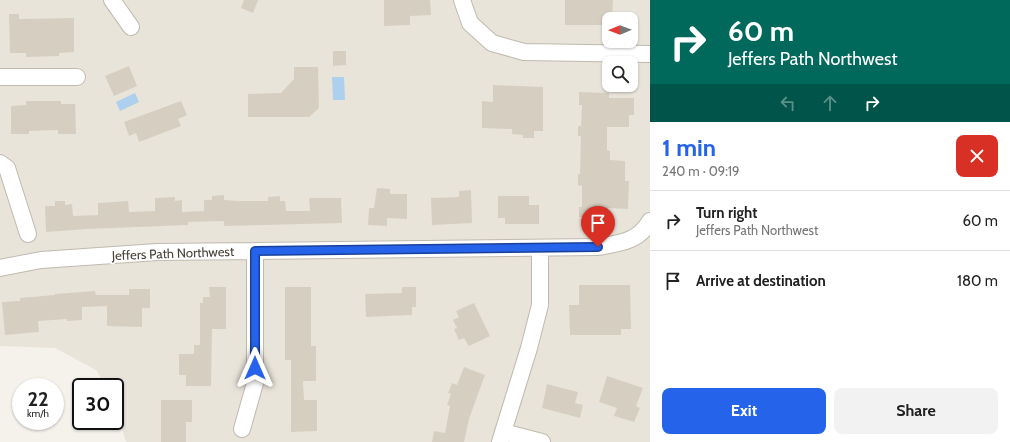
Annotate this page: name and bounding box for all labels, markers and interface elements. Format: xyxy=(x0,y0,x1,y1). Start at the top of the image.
north arrow xyxy=(602,12,638,48)
map controls xyxy=(602,12,638,92)
text: 60 m xyxy=(728,14,794,48)
icon: right xyxy=(662,16,714,68)
text: Jeffers Path Northwest xyxy=(728,48,897,70)
button: search xyxy=(602,56,638,92)
icon: left xyxy=(777,92,799,114)
icon: ahead xyxy=(819,92,841,114)
icon: right xyxy=(861,92,883,114)
text: 1 min xyxy=(662,133,716,162)
button: close xyxy=(956,135,998,177)
text: 240 m · 09:19 xyxy=(662,163,739,179)
text: Turn right xyxy=(696,204,757,222)
pin xyxy=(581,206,615,247)
icon: right xyxy=(662,210,684,232)
icon: arrive xyxy=(587,212,609,234)
text: 60 m xyxy=(962,212,998,230)
text: Jeffers Path Northwest xyxy=(696,222,818,238)
street label: Jeffers Path Northwest xyxy=(111,243,235,263)
icon: arrive xyxy=(662,270,684,292)
text: Arrive at destination xyxy=(696,272,826,290)
text: 180 m xyxy=(957,272,998,290)
position arrow xyxy=(234,347,276,389)
speed limit sign: 30 xyxy=(72,378,124,430)
text: 22 xyxy=(27,387,49,411)
button: Exit xyxy=(662,388,826,434)
button: Share xyxy=(834,388,998,434)
text: km/h xyxy=(27,407,49,420)

